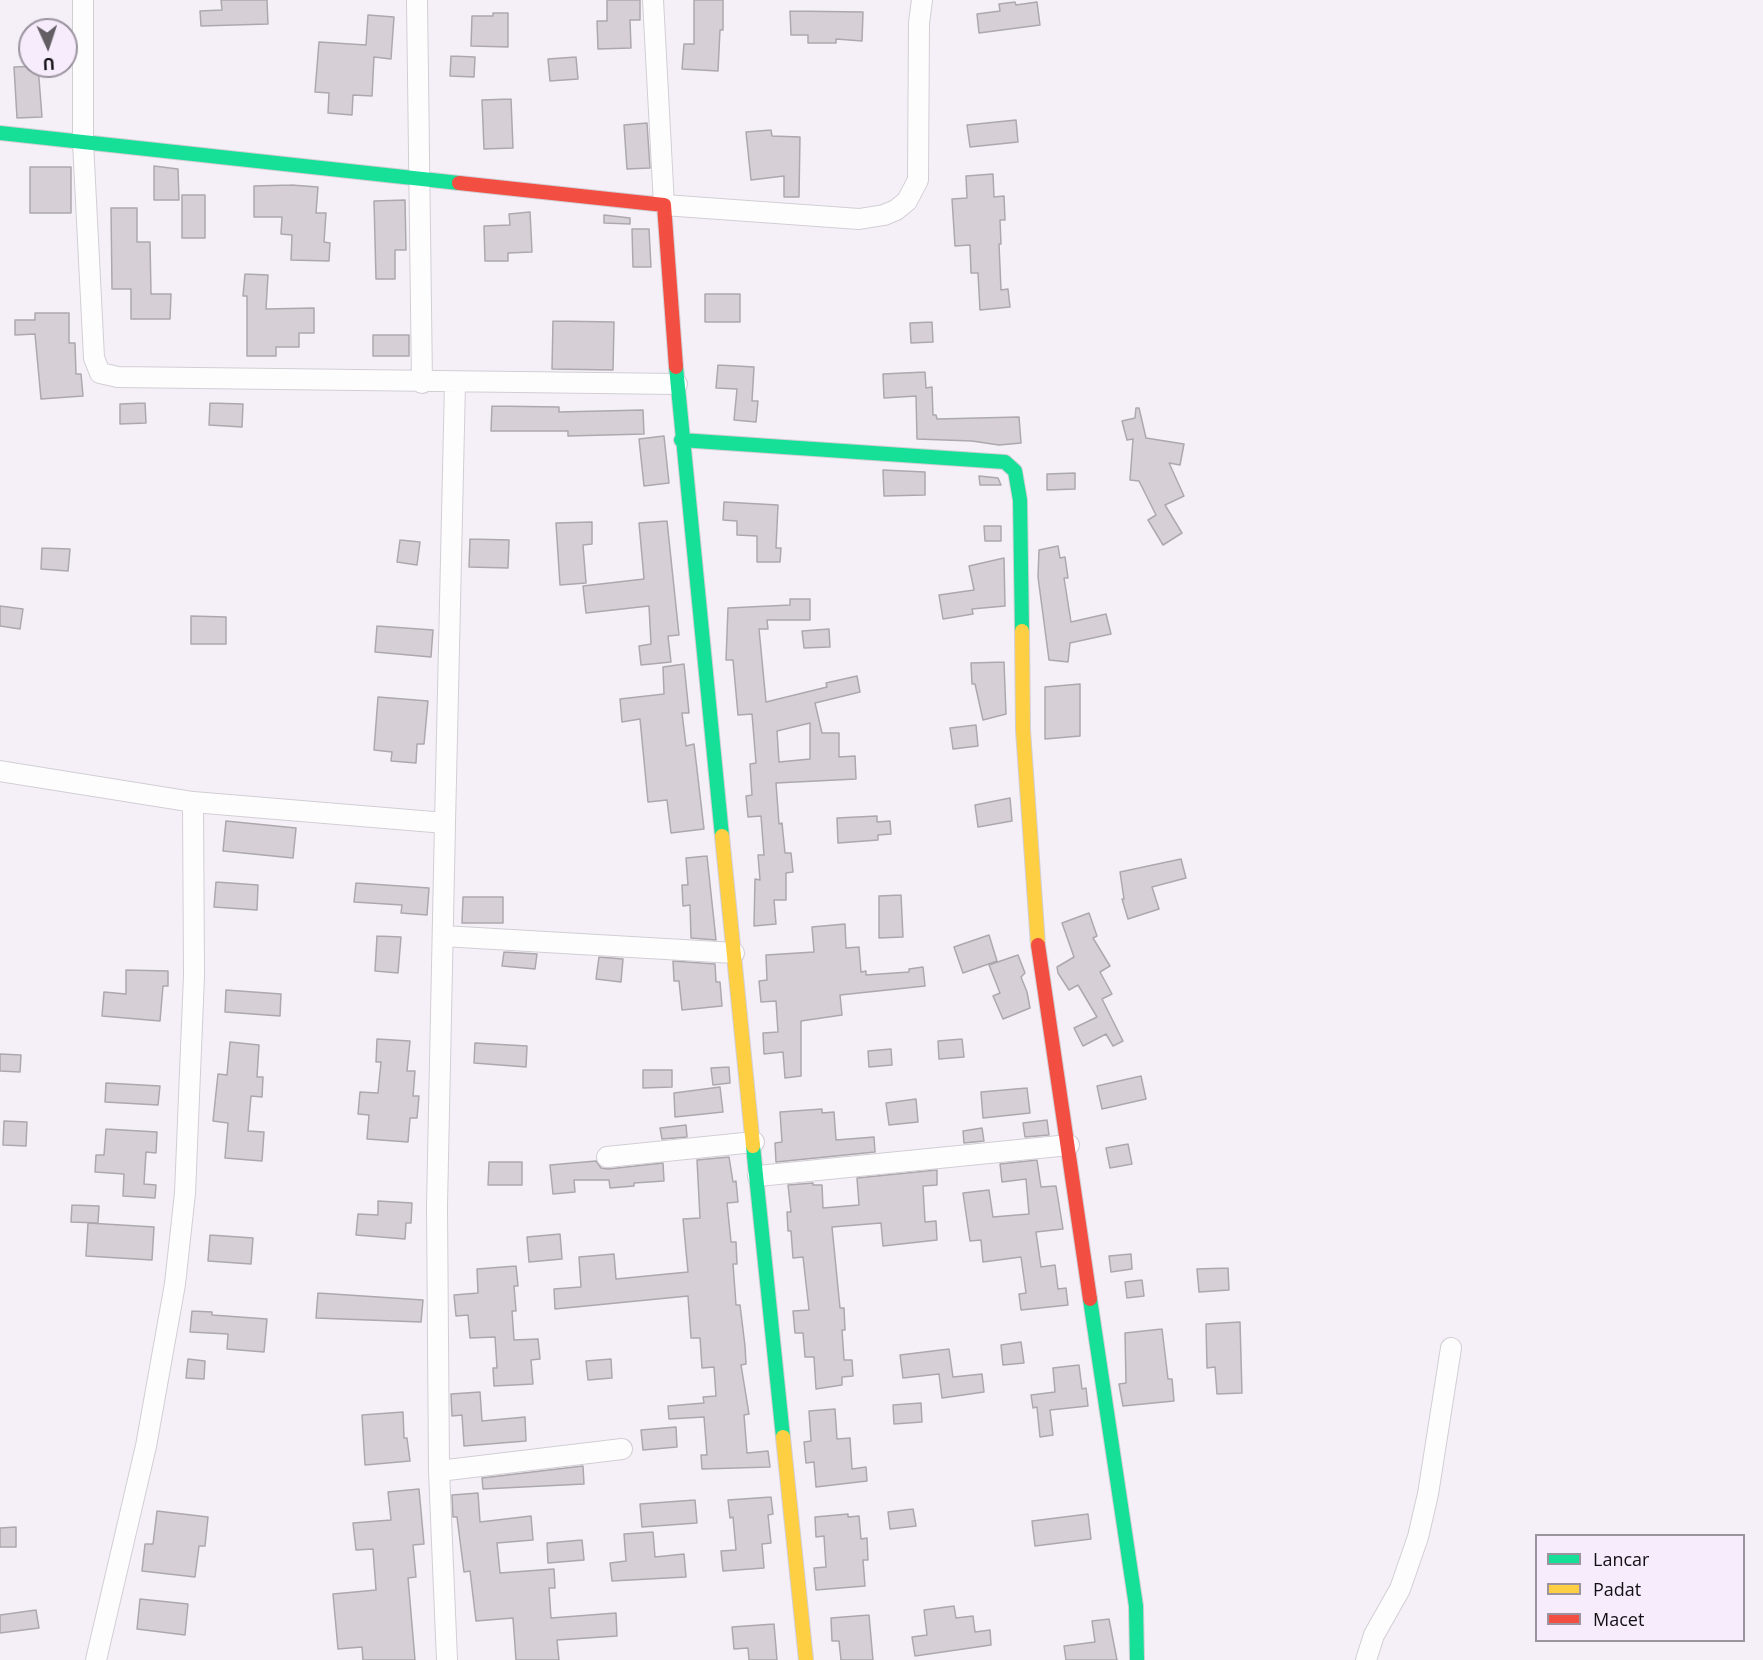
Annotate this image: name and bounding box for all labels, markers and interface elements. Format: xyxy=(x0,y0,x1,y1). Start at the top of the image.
north arrow xyxy=(18,18,78,78)
text: U xyxy=(42,53,55,75)
legend xyxy=(1535,1534,1745,1642)
text: Lancar xyxy=(1593,1547,1649,1571)
text: Padat xyxy=(1593,1577,1641,1601)
text: Macet xyxy=(1593,1607,1644,1631)

